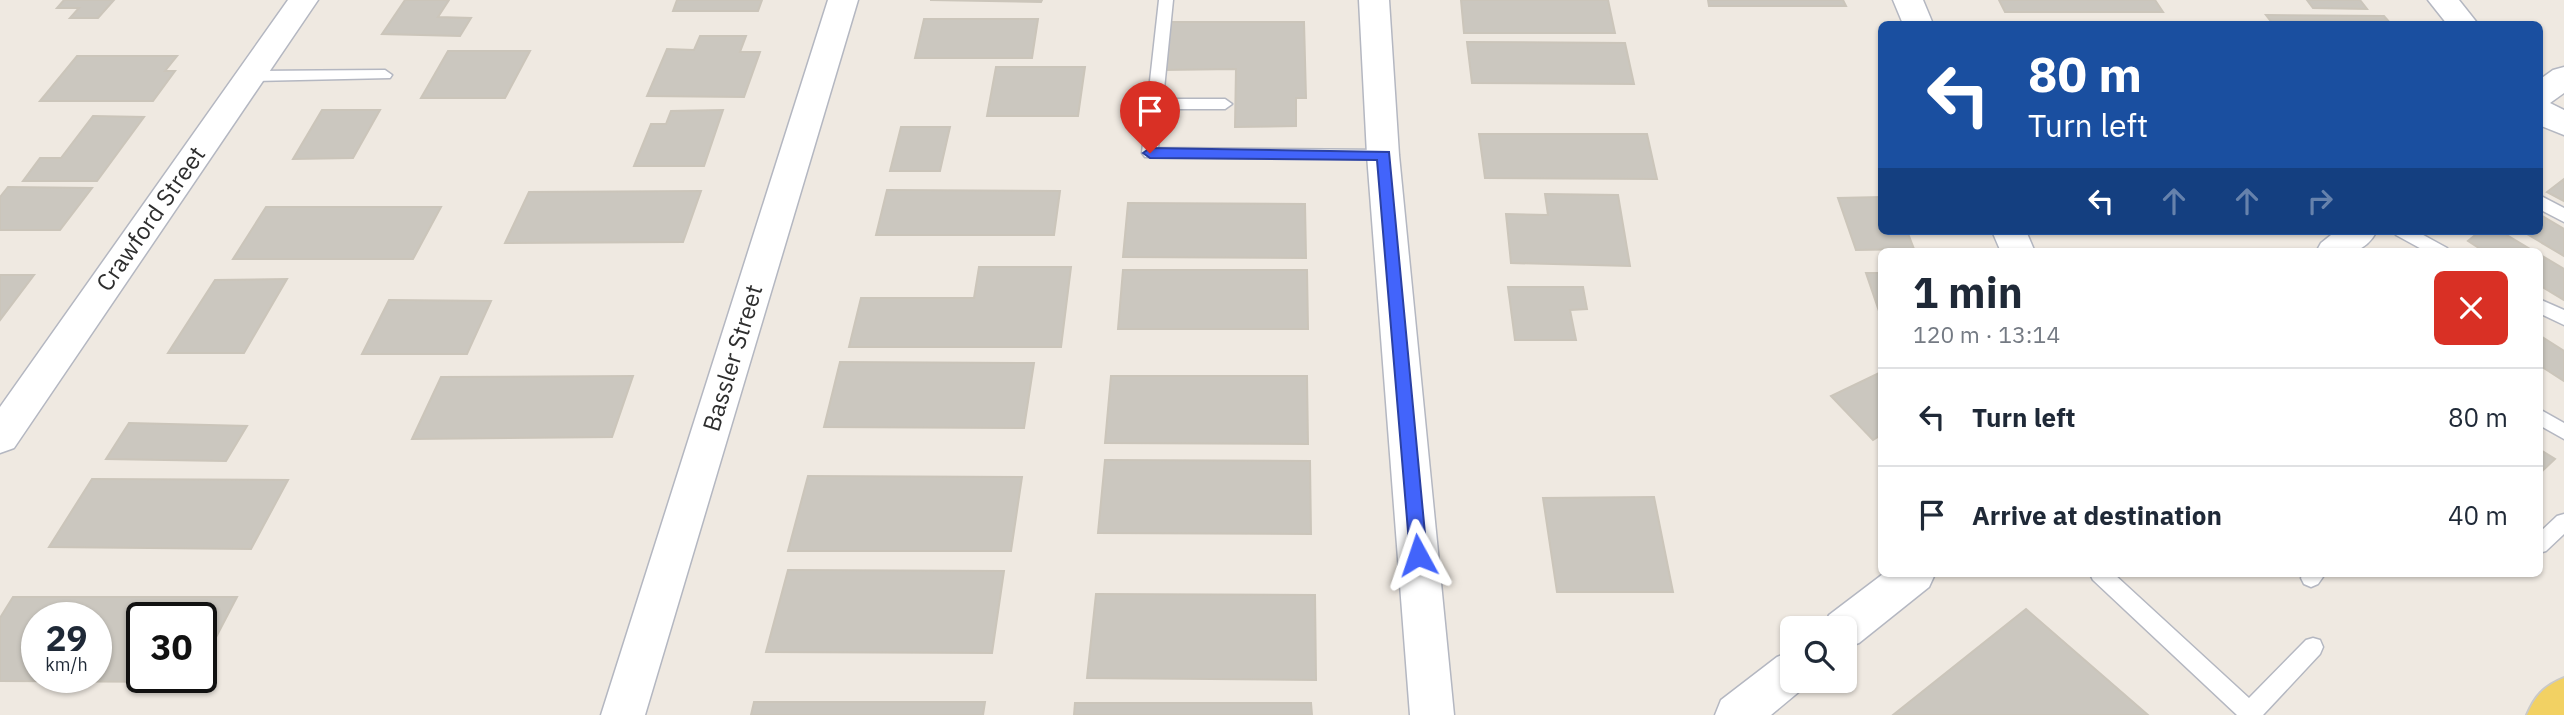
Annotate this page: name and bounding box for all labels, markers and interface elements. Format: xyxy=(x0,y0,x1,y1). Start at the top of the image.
text: 80 m xyxy=(2028,42,2142,105)
icon: left xyxy=(1913,49,2004,140)
pin xyxy=(1120,81,1180,153)
icon: arrive xyxy=(1131,92,1169,130)
text: Turn left xyxy=(2028,104,2148,146)
street label: Crawford Street xyxy=(88,140,212,297)
icon: left xyxy=(2082,182,2120,220)
icon: ahead xyxy=(2155,182,2193,220)
icon: ahead xyxy=(2228,182,2266,220)
icon: right xyxy=(2301,182,2339,220)
text: 1 min xyxy=(1913,265,2023,320)
button: close xyxy=(2434,271,2508,345)
street label: Bassler Street xyxy=(695,280,770,435)
text: 120 m · 13:14 xyxy=(1913,319,2060,349)
icon: left xyxy=(1913,398,1951,436)
text: Turn left xyxy=(1972,400,2075,434)
text: 80 m xyxy=(2448,400,2508,434)
icon: arrive xyxy=(1913,496,1951,534)
text: Arrive at destination xyxy=(1972,498,2222,532)
text: 40 m xyxy=(2448,498,2508,532)
position arrow xyxy=(1381,518,1455,592)
speed limit sign: 30 xyxy=(126,602,217,693)
text: 29 xyxy=(45,615,88,661)
map controls xyxy=(1780,616,1857,693)
button: search xyxy=(1780,616,1857,693)
text: km/h xyxy=(45,653,88,676)

